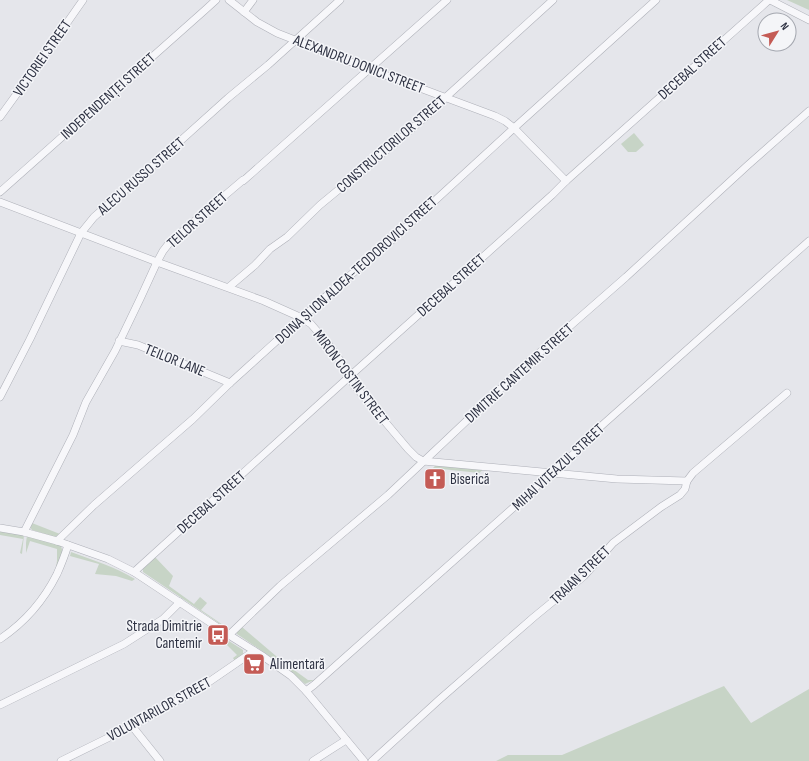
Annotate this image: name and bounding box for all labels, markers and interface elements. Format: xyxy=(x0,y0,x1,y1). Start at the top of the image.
north arrow xyxy=(757,12,797,52)
street label: VICTORIEI STREET xyxy=(9,16,76,100)
text: N xyxy=(778,20,792,33)
street label: ALEXANDRU DONICI STREET xyxy=(290,30,427,98)
street label: DECEBAL STREET xyxy=(654,33,731,104)
street label: INDEPENDENȚEI STREET xyxy=(57,49,160,144)
street label: CONSTRUCTORILOR STREET xyxy=(333,92,450,197)
street label: ALECU RUSSO STREET xyxy=(93,133,189,220)
street label: TEILOR STREET xyxy=(163,188,232,253)
street label: DOINA ȘI ION ALDEA-TEODOROVICI STREET xyxy=(271,193,441,348)
street label: DECEBAL STREET xyxy=(413,250,490,321)
street label: DIMITRIE CANTEMIR STREET xyxy=(461,320,578,427)
street label: MIRON COSTIN STREET xyxy=(309,326,392,429)
street label: TEILOR LANE xyxy=(142,340,208,381)
street label: MIHAI VITEAZUL STREET xyxy=(508,420,608,515)
church icon: Biserică xyxy=(422,466,448,492)
street label: DECEBAL STREET xyxy=(173,467,250,538)
place label: Biserică xyxy=(450,470,490,489)
street label: TRAIAN STREET xyxy=(546,542,614,609)
place label: Strada Dimitrie Cantemir xyxy=(126,617,203,653)
bus stop icon: Strada Dimitrie Cantemir xyxy=(205,622,231,648)
supermarket icon: Alimentară xyxy=(241,651,267,677)
place label: Alimentară xyxy=(269,655,325,674)
street label: VOLUNTARILOR STREET xyxy=(104,673,215,746)

